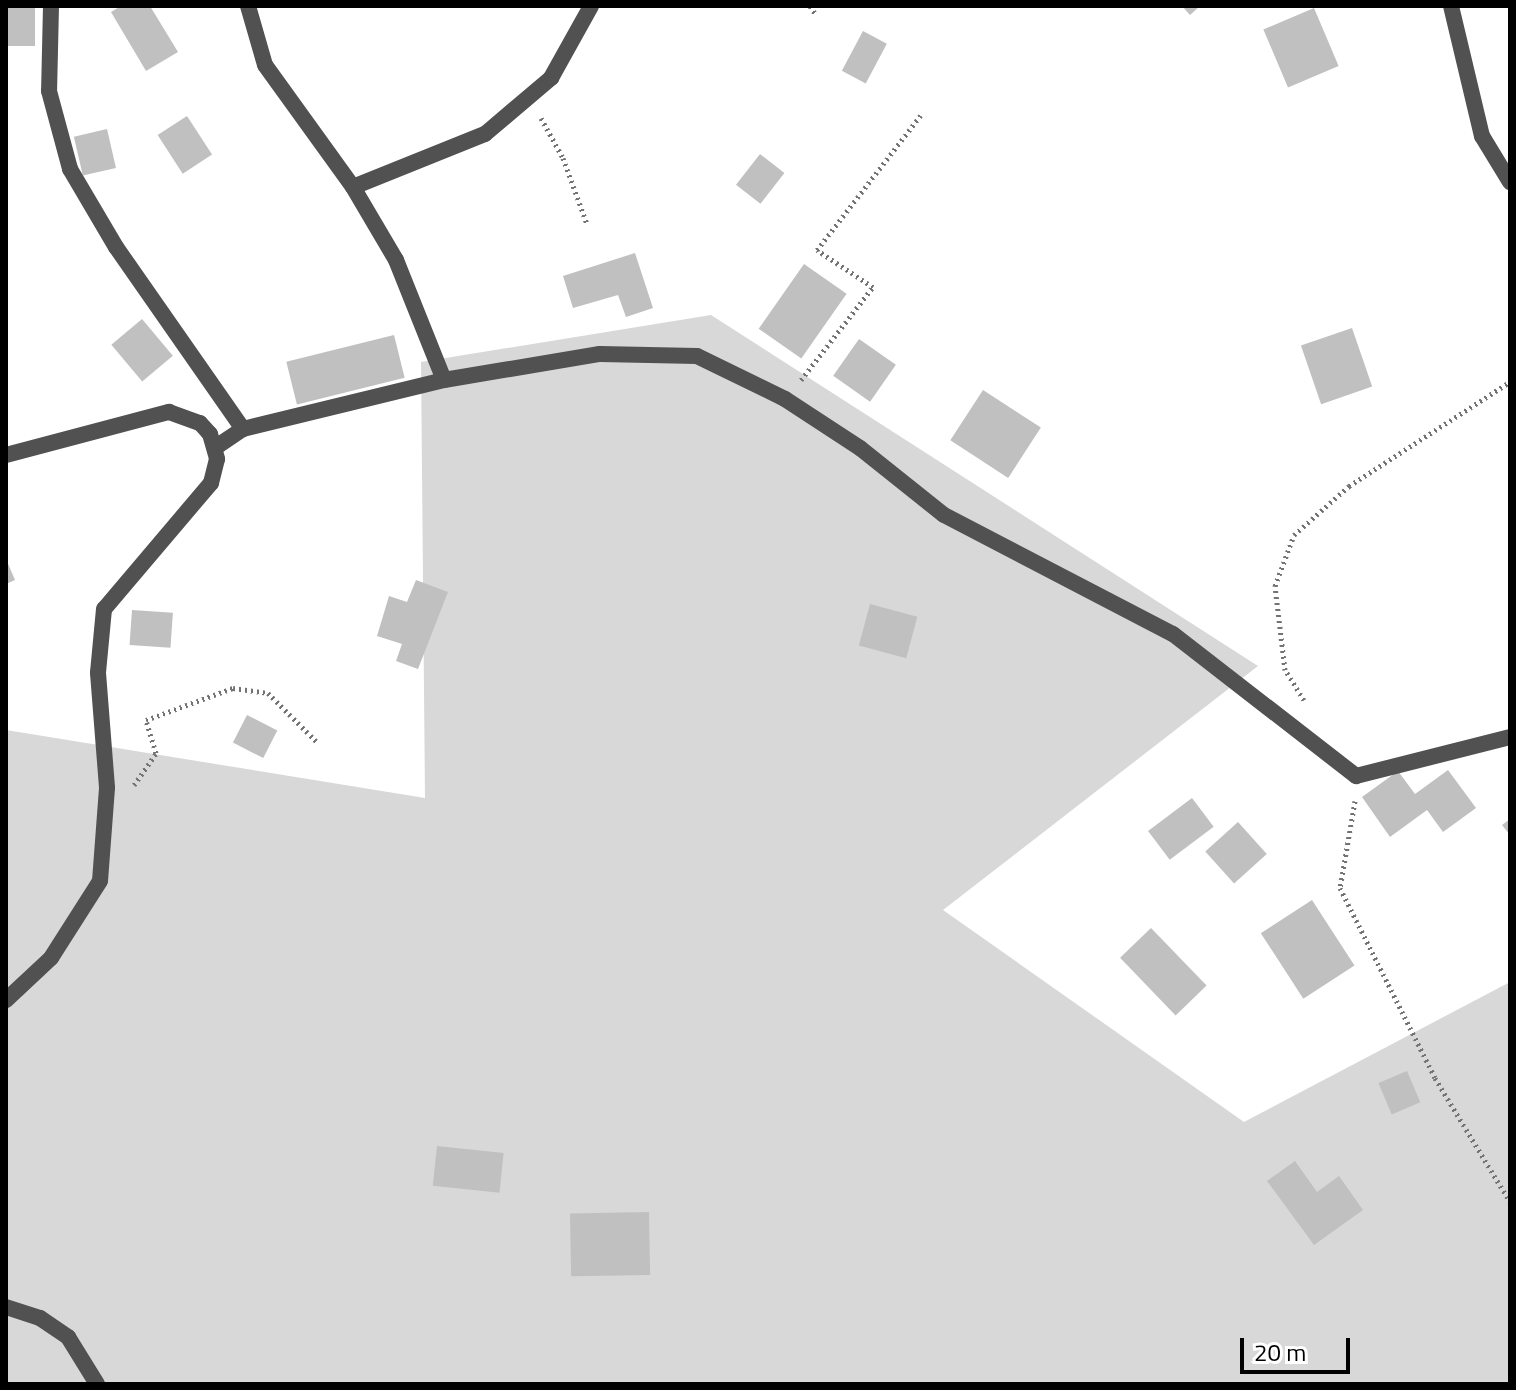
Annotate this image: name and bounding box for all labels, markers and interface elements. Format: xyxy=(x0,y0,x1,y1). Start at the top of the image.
scale bar xyxy=(1244,1322,1354,1372)
text: 20 m xyxy=(1254,1334,1306,1370)

